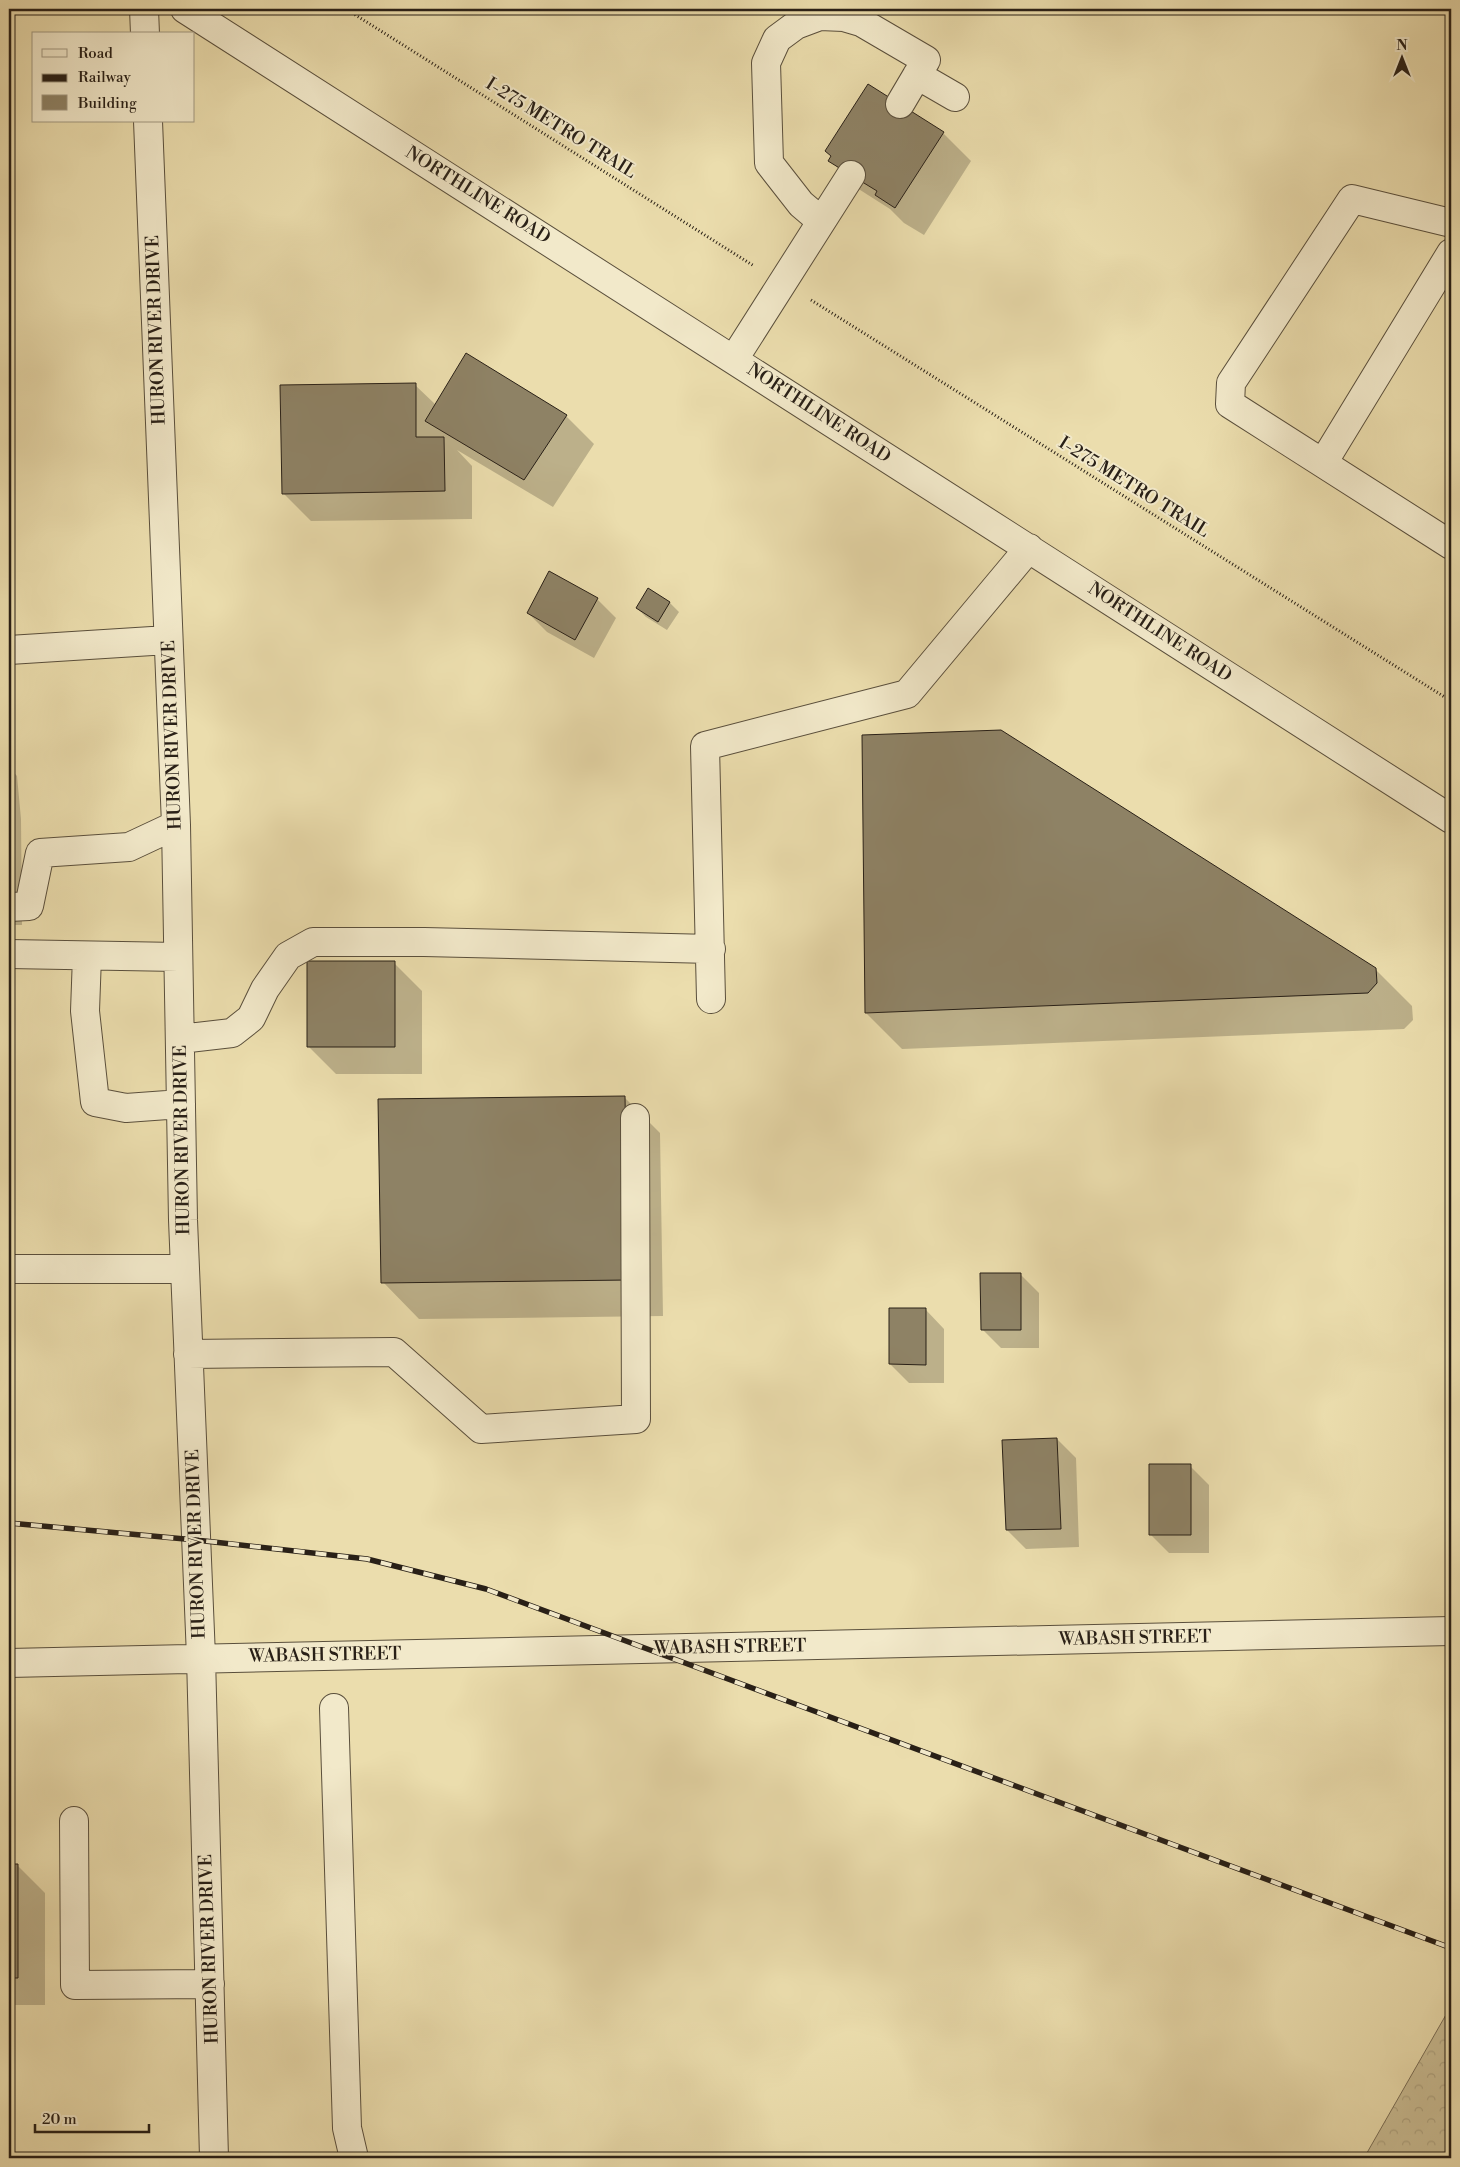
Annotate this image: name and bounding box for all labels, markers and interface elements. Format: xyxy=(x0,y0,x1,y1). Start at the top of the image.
legend xyxy=(32,32,195,122)
north arrow xyxy=(1378,32,1428,82)
text: N xyxy=(1396,37,1408,55)
text: Road xyxy=(78,44,113,63)
text: Railway xyxy=(78,68,132,87)
street label: I-275 METRO TRAIL xyxy=(481,72,641,184)
text: Building xyxy=(77,94,137,113)
street label: NORTHLINE ROAD xyxy=(401,141,555,249)
street label: HURON RIVER DRIVE xyxy=(141,235,171,425)
street label: NORTHLINE ROAD xyxy=(743,358,895,468)
street label: I-275 METRO TRAIL xyxy=(1054,431,1214,543)
street label: NORTHLINE ROAD xyxy=(1084,577,1236,687)
street label: HURON RIVER DRIVE xyxy=(157,640,187,830)
street label: HURON RIVER DRIVE xyxy=(169,1045,195,1235)
street label: HURON RIVER DRIVE xyxy=(181,1449,211,1639)
street label: WABASH STREET xyxy=(1058,1625,1212,1651)
street label: WABASH STREET xyxy=(653,1634,807,1660)
street label: WABASH STREET xyxy=(248,1642,402,1668)
street label: HURON RIVER DRIVE xyxy=(194,1854,224,2044)
scale bar xyxy=(35,2102,149,2134)
text: 20 m xyxy=(42,2110,77,2129)

